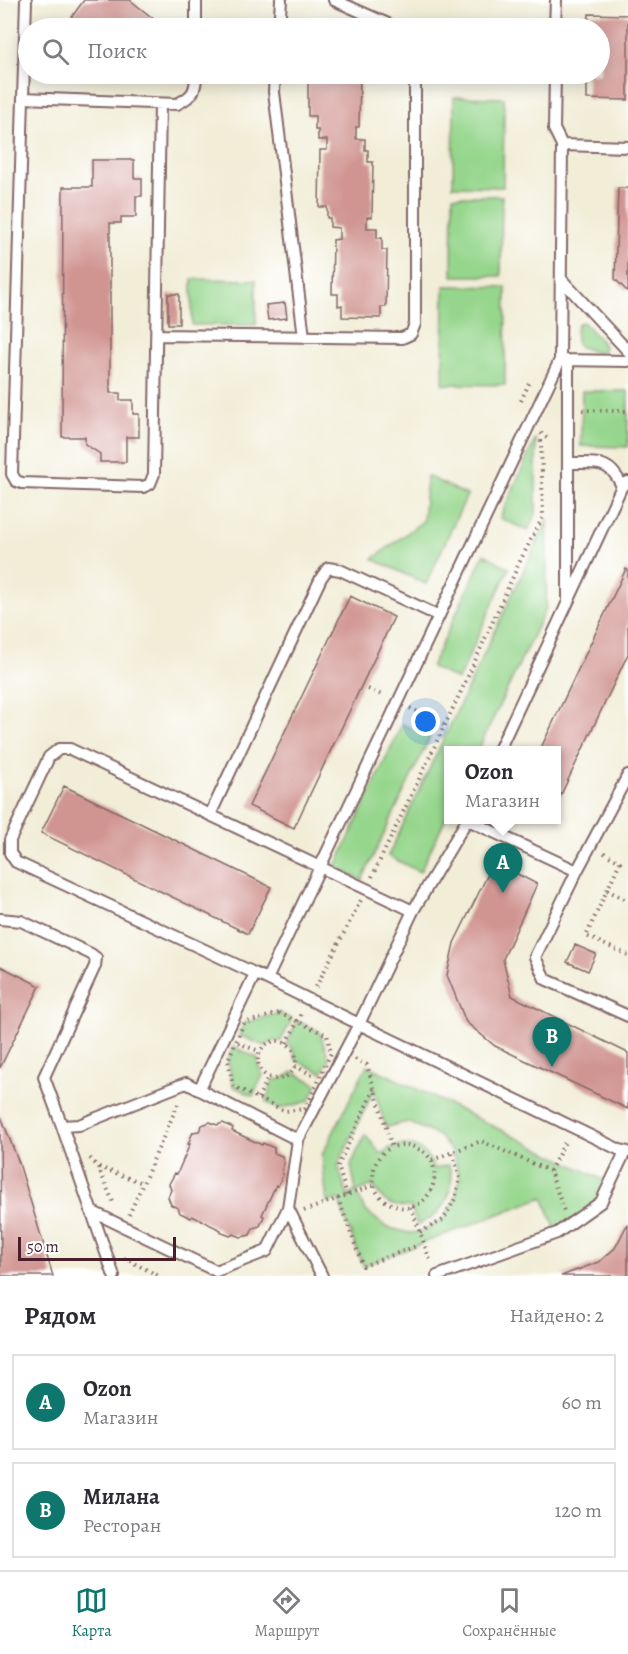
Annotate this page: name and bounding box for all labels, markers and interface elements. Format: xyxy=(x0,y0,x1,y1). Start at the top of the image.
search box xyxy=(18,18,610,84)
icon: search xyxy=(39,35,72,68)
text: Поиск xyxy=(87,36,147,66)
your location xyxy=(411,707,440,736)
popup xyxy=(444,746,561,824)
text: Ozon xyxy=(465,757,513,787)
text: Магазин xyxy=(465,787,540,814)
pin: A xyxy=(484,844,522,893)
pin: B xyxy=(532,1018,572,1067)
scale bar xyxy=(18,1234,176,1262)
text: 50 m xyxy=(27,1236,59,1258)
text: Рядом xyxy=(24,1298,96,1333)
text: Найдено: 2 xyxy=(509,1302,604,1329)
text: Ozon xyxy=(83,1374,132,1404)
text: A xyxy=(39,1389,52,1416)
text: 60 m xyxy=(562,1389,602,1416)
text: Магазин xyxy=(83,1404,158,1431)
text: Милана xyxy=(83,1482,160,1512)
text: B xyxy=(39,1497,52,1524)
text: 120 m xyxy=(554,1497,602,1524)
text: Ресторан xyxy=(83,1512,161,1539)
tab: Карта xyxy=(71,1584,112,1642)
tab: Маршрут xyxy=(255,1584,319,1642)
tab: Сохранённые xyxy=(462,1584,557,1642)

